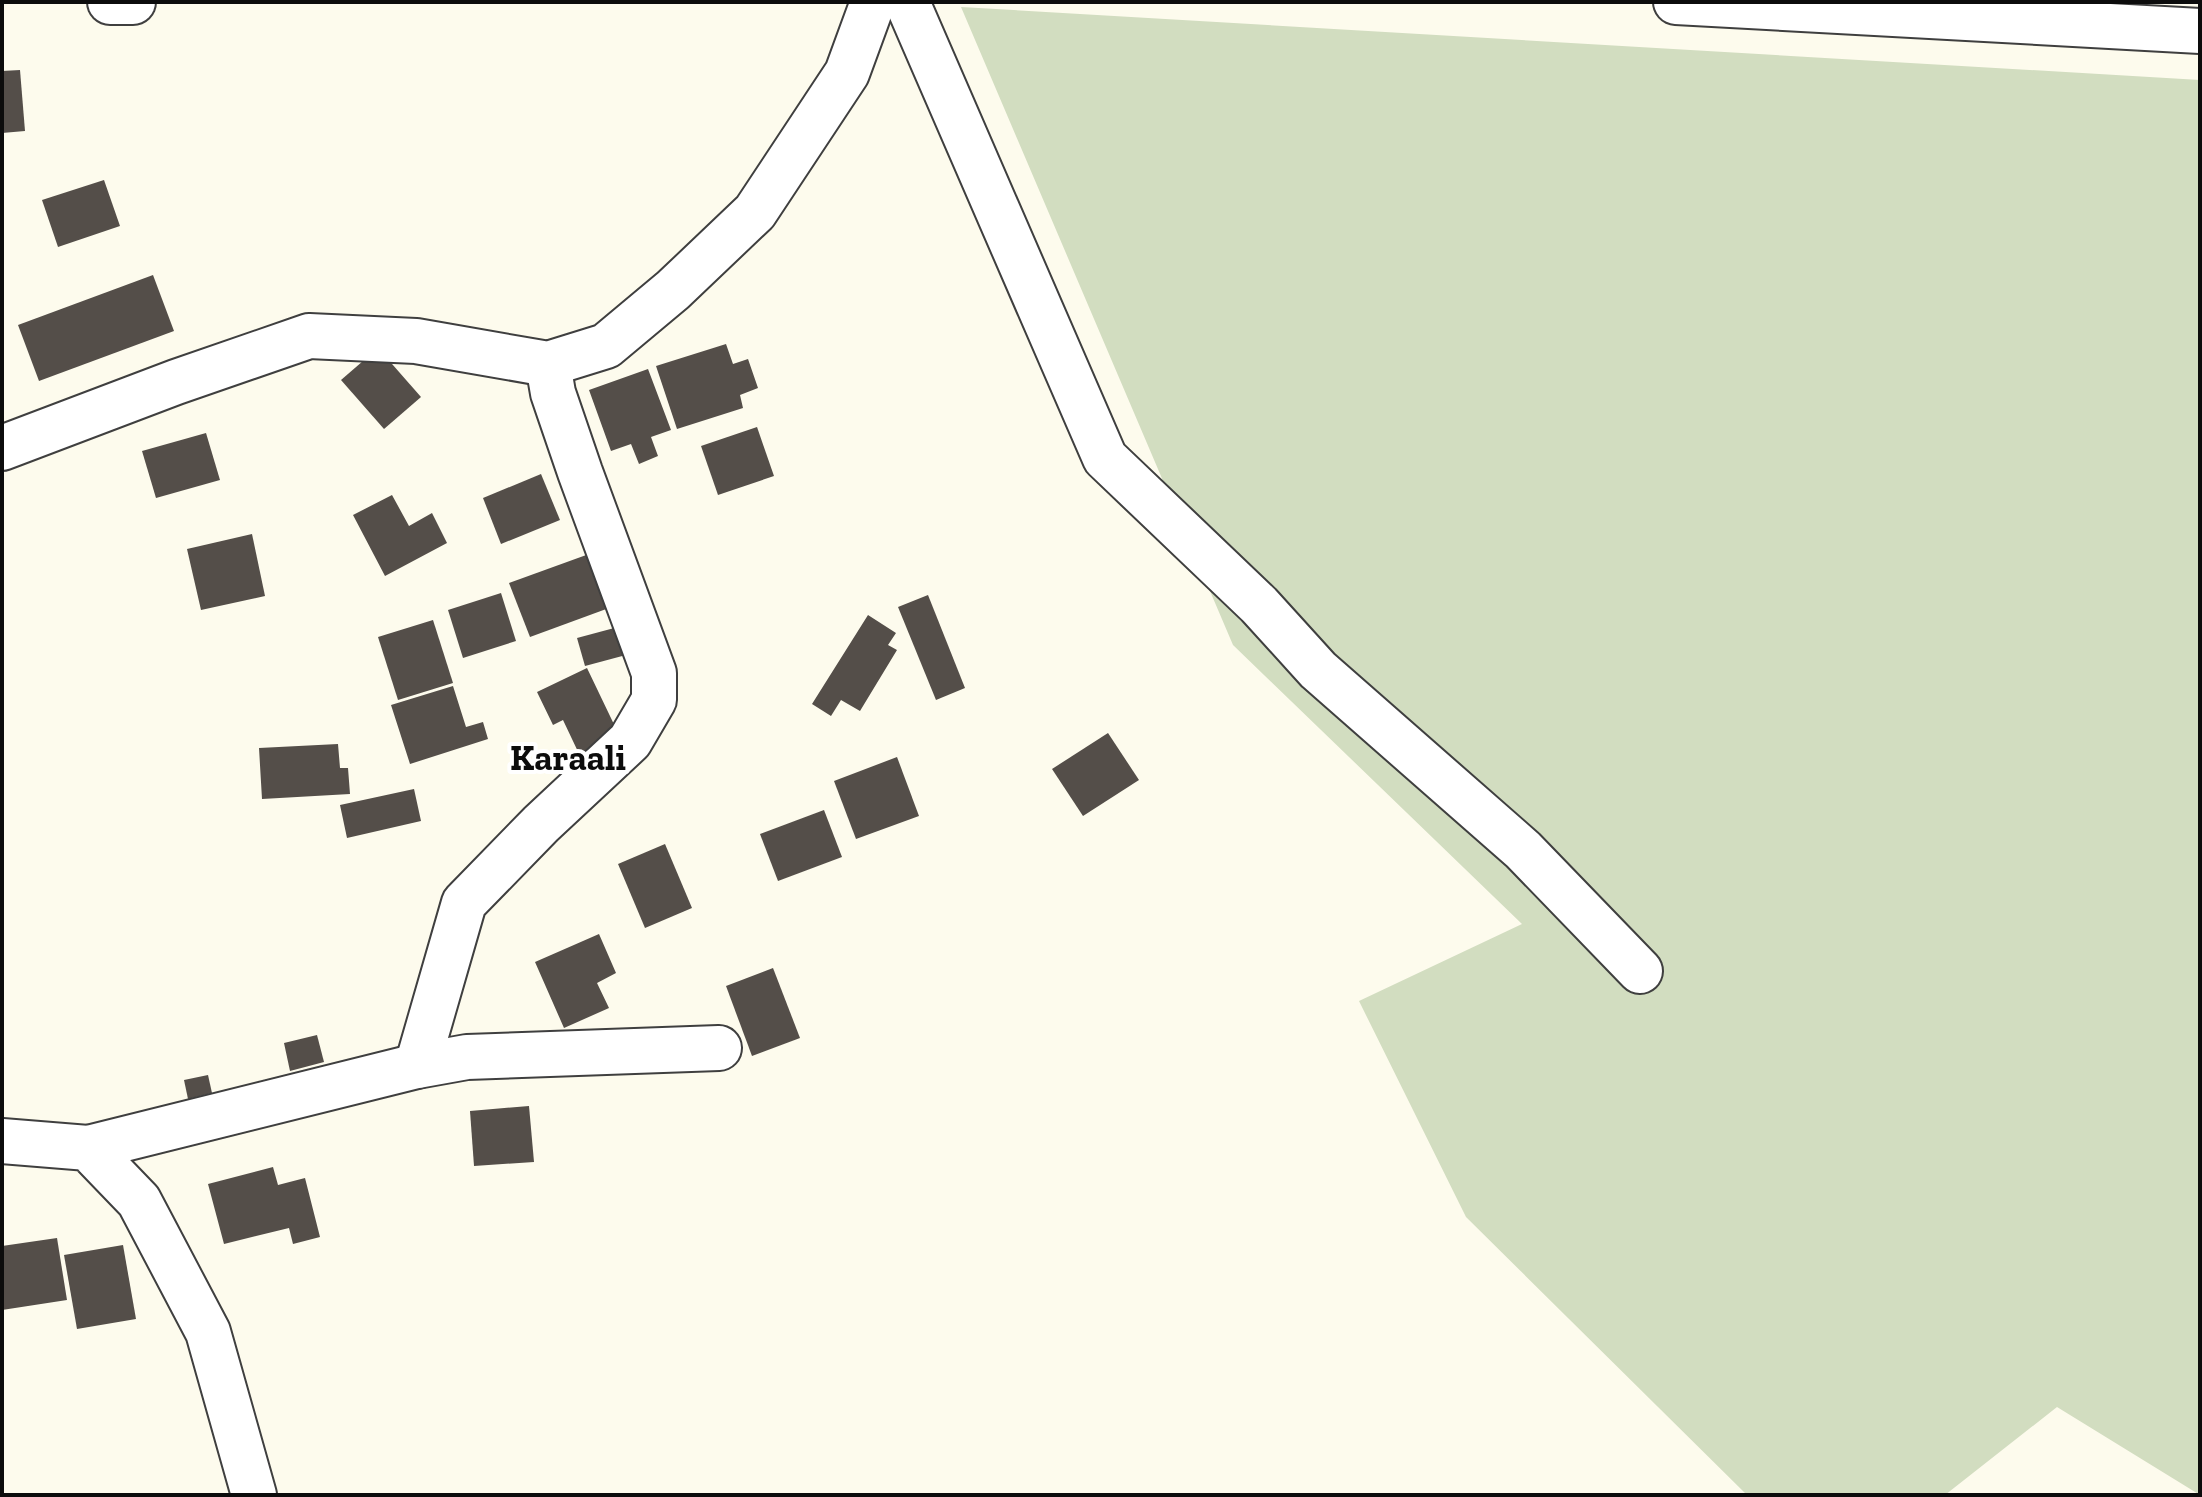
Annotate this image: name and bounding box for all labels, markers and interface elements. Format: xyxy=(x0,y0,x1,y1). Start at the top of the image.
district label: Karaali xyxy=(510,736,626,779)

